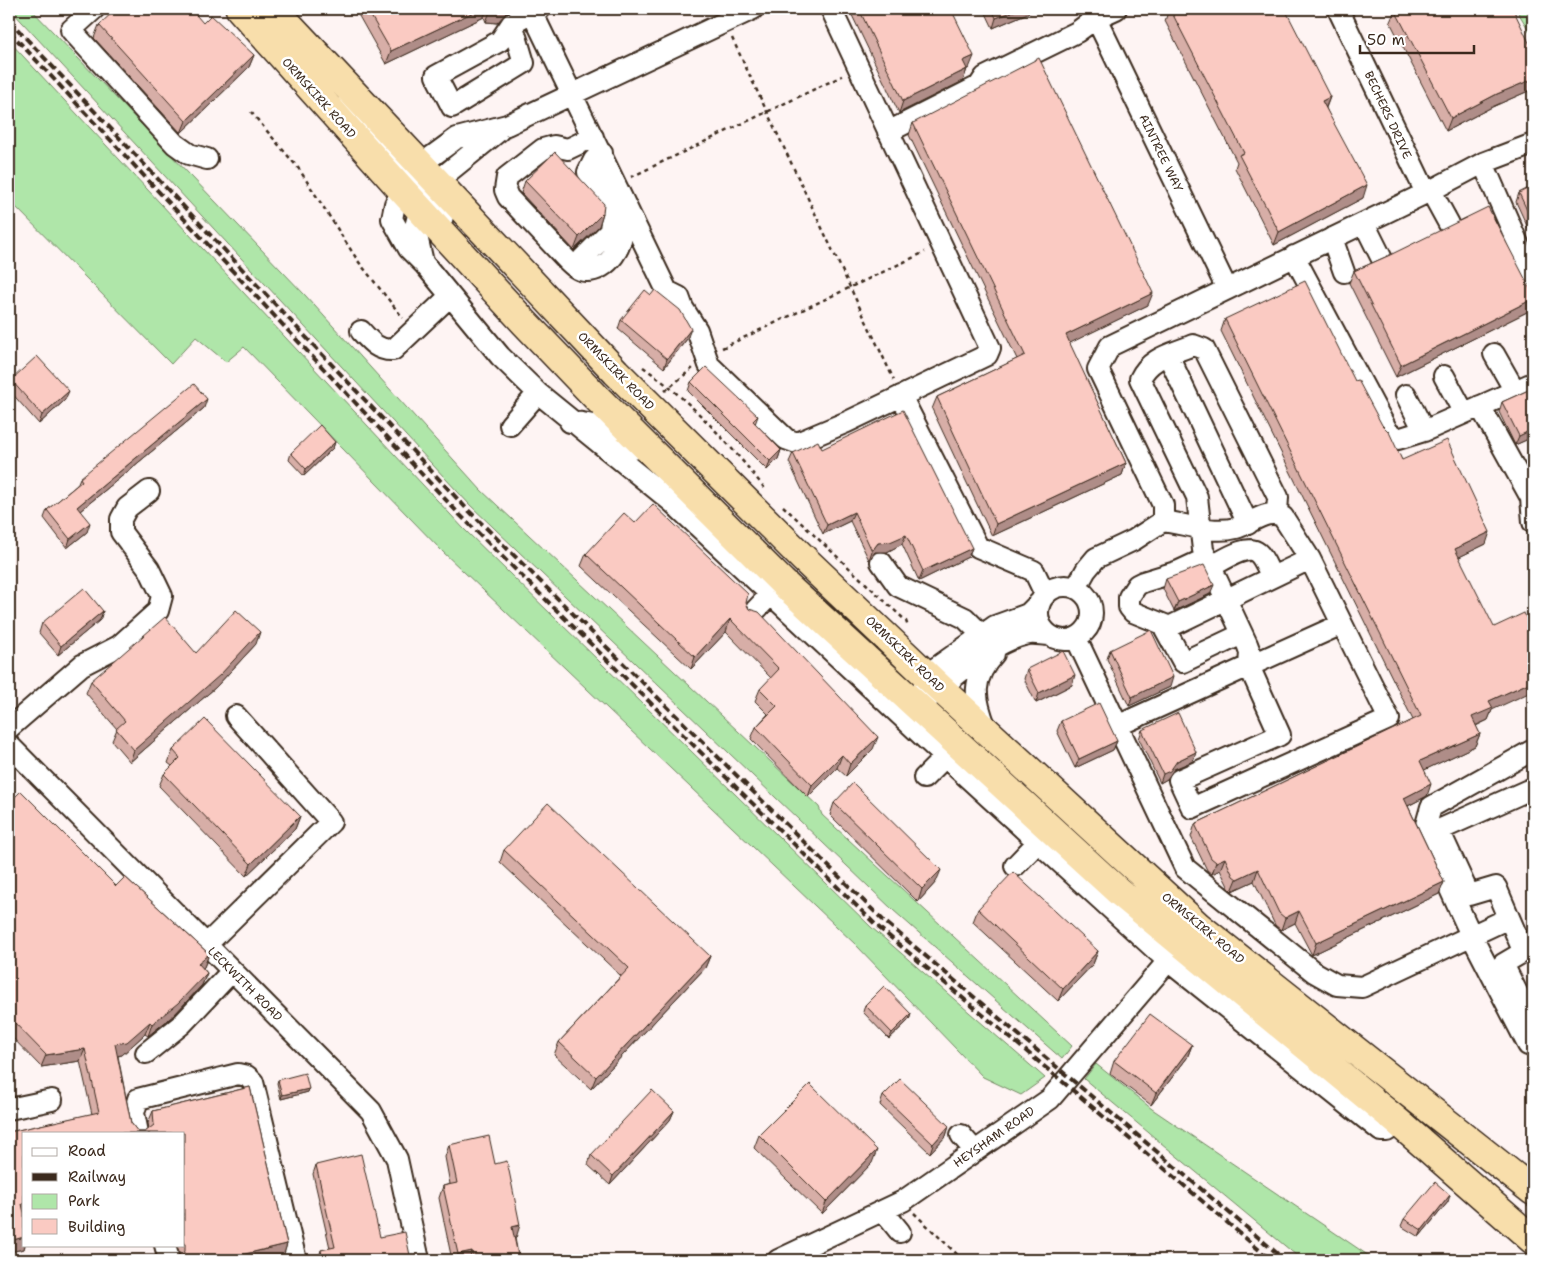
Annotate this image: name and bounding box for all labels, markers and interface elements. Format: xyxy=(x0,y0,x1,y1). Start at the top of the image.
scale bar xyxy=(1360,22,1473,54)
text: 50 m xyxy=(1367,30,1405,50)
street label: ORMSKIRK ROAD xyxy=(279,54,360,142)
street label: BECHERS DRIVE xyxy=(1361,69,1415,161)
street label: AINTREE WAY xyxy=(1135,112,1187,195)
street label: ORMSKIRK ROAD xyxy=(574,328,658,414)
street label: ORMSKIRK ROAD xyxy=(862,612,948,696)
street label: ORMSKIRK ROAD xyxy=(1158,889,1248,967)
street label: LECKWITH ROAD xyxy=(204,943,286,1025)
street label: HEYSHAM ROAD xyxy=(950,1103,1038,1171)
legend xyxy=(22,1132,185,1246)
text: Road xyxy=(68,1141,106,1161)
text: Railway xyxy=(68,1167,126,1187)
text: Park xyxy=(68,1191,100,1211)
text: Building xyxy=(68,1217,125,1237)

